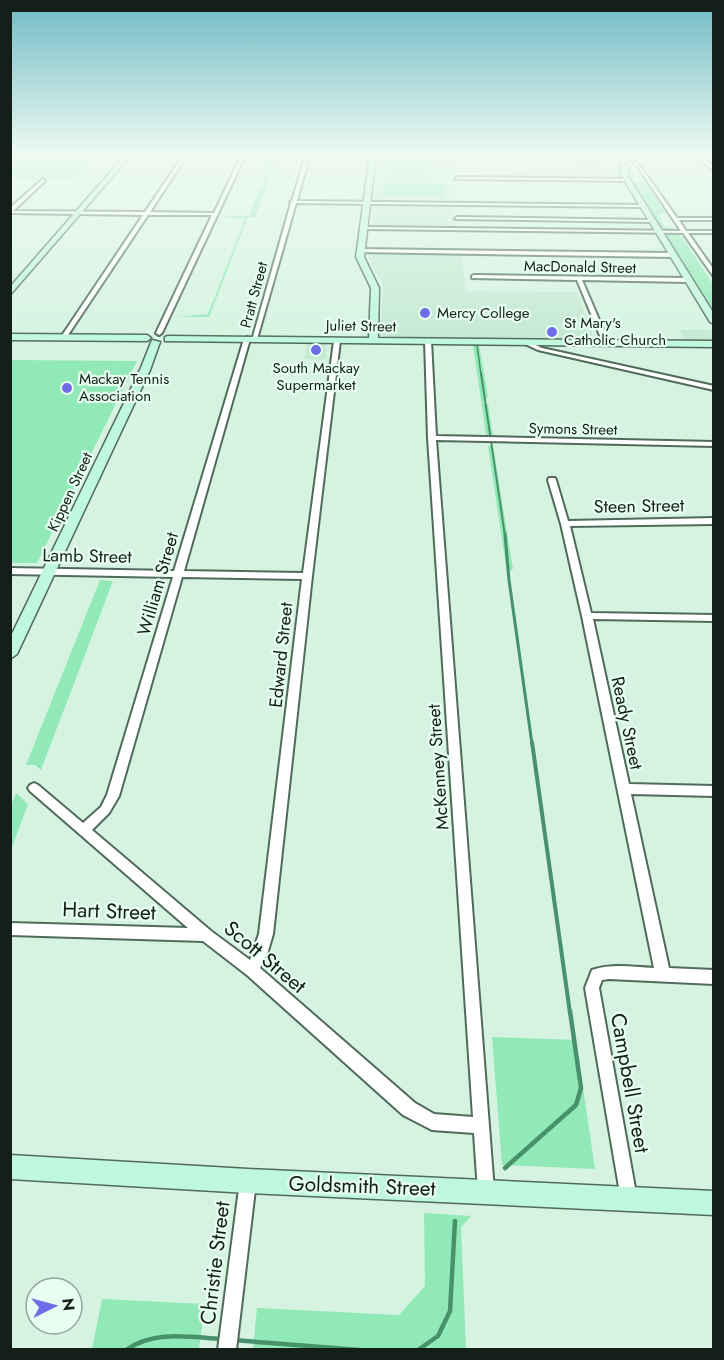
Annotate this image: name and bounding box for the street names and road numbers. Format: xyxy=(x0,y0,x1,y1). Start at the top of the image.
street label: MacDonald Street xyxy=(524,255,637,279)
street label: Pratt Street xyxy=(235,259,273,331)
street label: Juliet Street xyxy=(324,314,397,338)
street label: Symons Street xyxy=(528,417,618,441)
street label: Kippen Street xyxy=(42,448,98,535)
street label: Steen Street xyxy=(594,492,685,520)
street label: William Street xyxy=(131,529,185,639)
street label: Lamb Street xyxy=(42,542,133,570)
street label: Edward Street xyxy=(263,600,300,709)
street label: Ready Street xyxy=(604,674,650,773)
street label: McKenney Street xyxy=(421,702,455,831)
street label: Hart Street xyxy=(62,894,156,928)
street label: Scott Street xyxy=(217,914,313,1000)
street label: Campbell Street xyxy=(603,1011,657,1155)
street label: Goldsmith Street xyxy=(288,1168,436,1204)
street label: Christie Street xyxy=(193,1200,237,1326)

